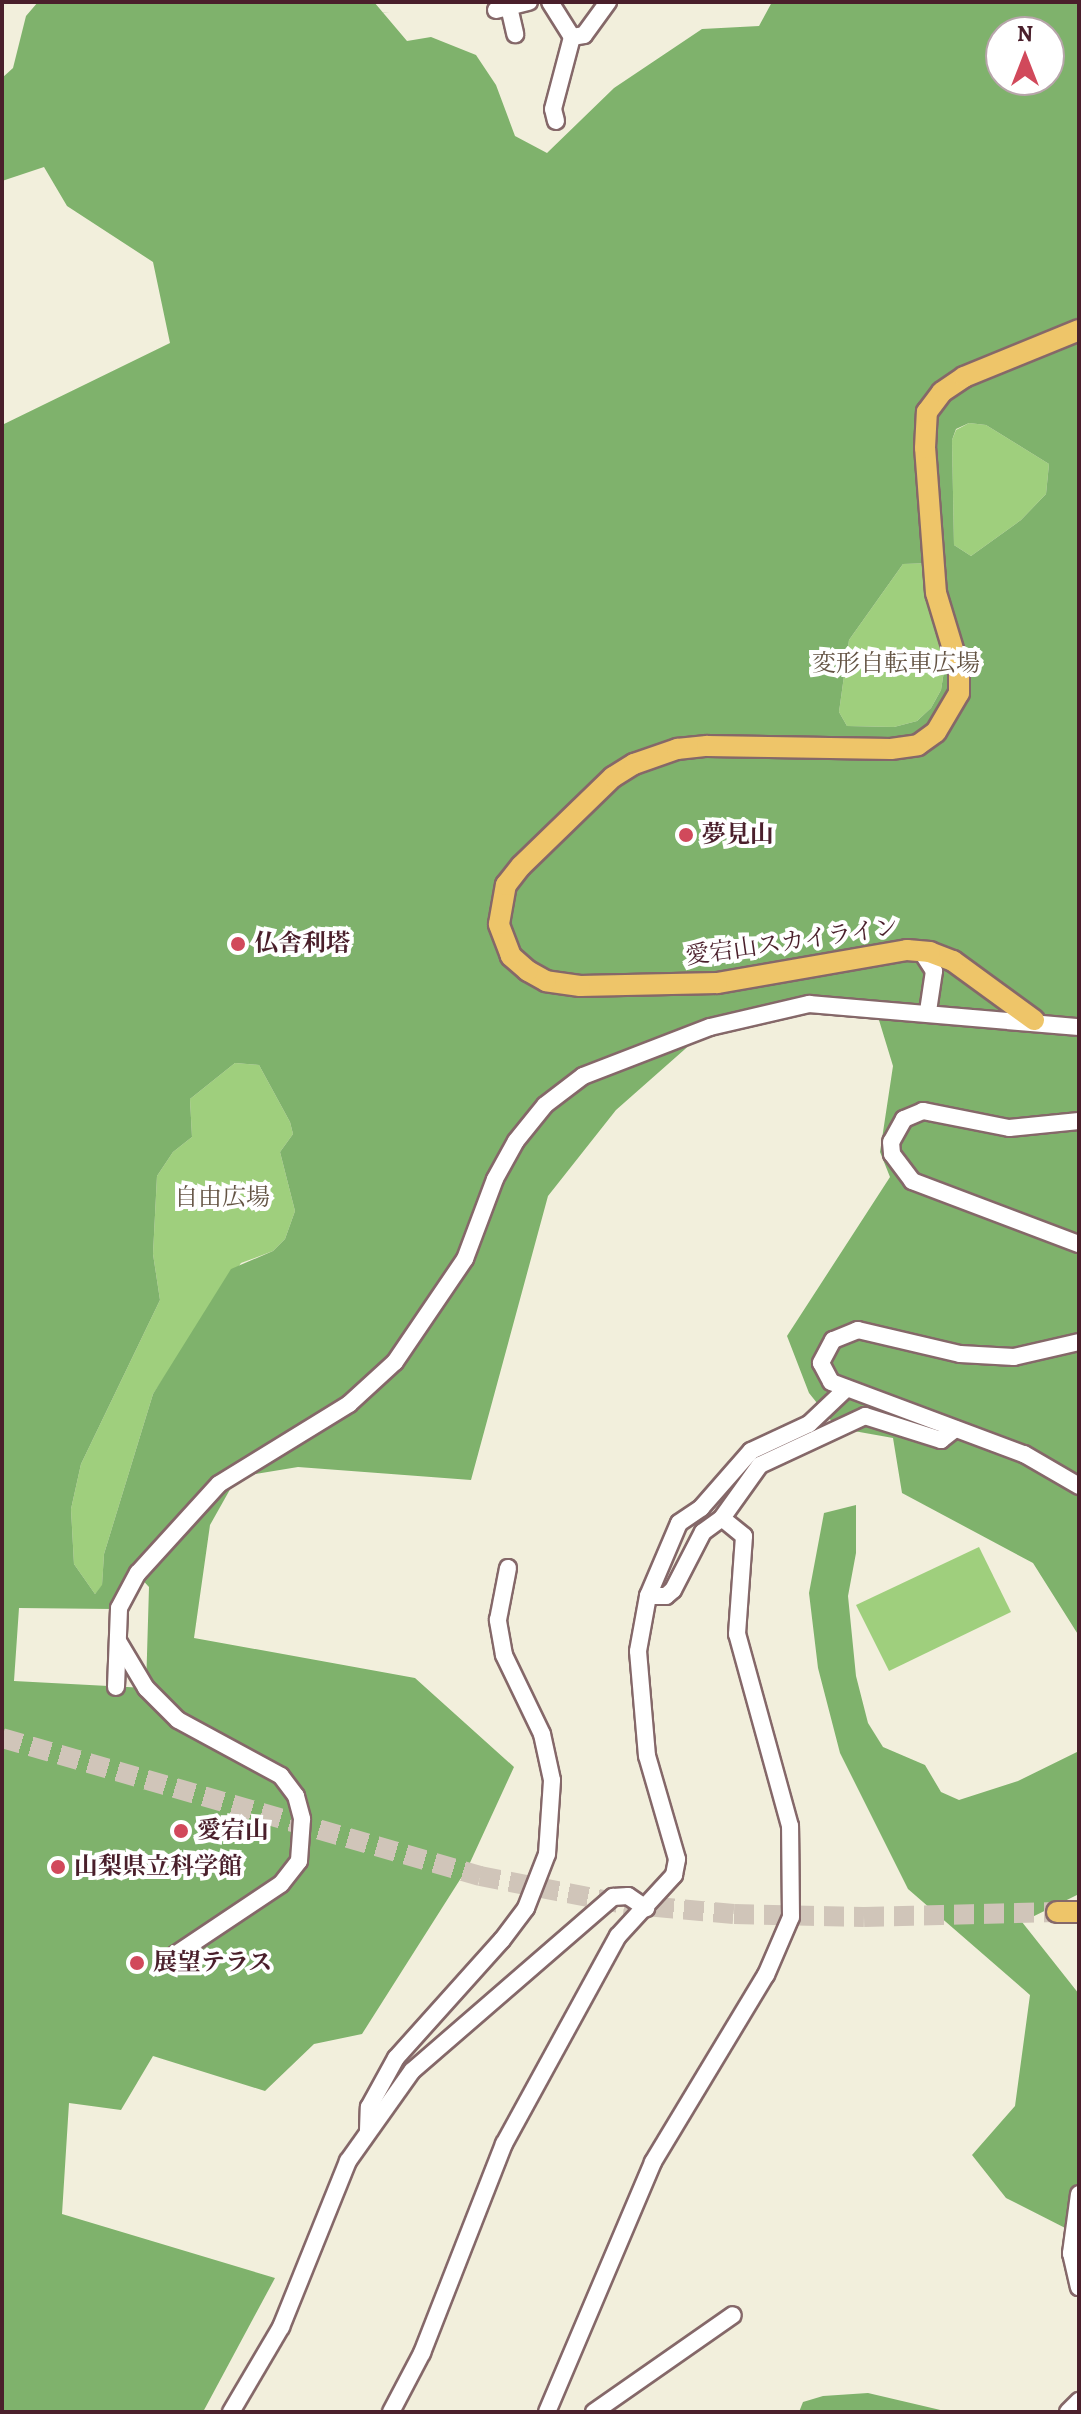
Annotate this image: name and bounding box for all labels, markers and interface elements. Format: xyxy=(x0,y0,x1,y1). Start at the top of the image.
north arrow xyxy=(985,16,1065,96)
text: N xyxy=(1017,19,1033,49)
park label: 変形自転車広場 xyxy=(812,650,980,678)
place label: 夢見山 xyxy=(702,821,774,849)
marker: 夢見山 xyxy=(677,826,695,844)
street label: 愛宕山スカイライン xyxy=(683,913,901,971)
place label: 仏舎利塔 xyxy=(254,930,350,958)
marker: 仏舎利塔 xyxy=(229,935,247,953)
park label: 自由広場 xyxy=(174,1184,270,1212)
place label: 愛宕山 xyxy=(197,1817,269,1845)
marker: 愛宕山 xyxy=(172,1822,190,1840)
place label: 山梨県立科学館 xyxy=(74,1853,242,1881)
marker: 山梨県立科学館 xyxy=(49,1858,67,1876)
place label: 展望テラス xyxy=(153,1949,273,1977)
marker: 展望テラス xyxy=(128,1954,146,1972)

